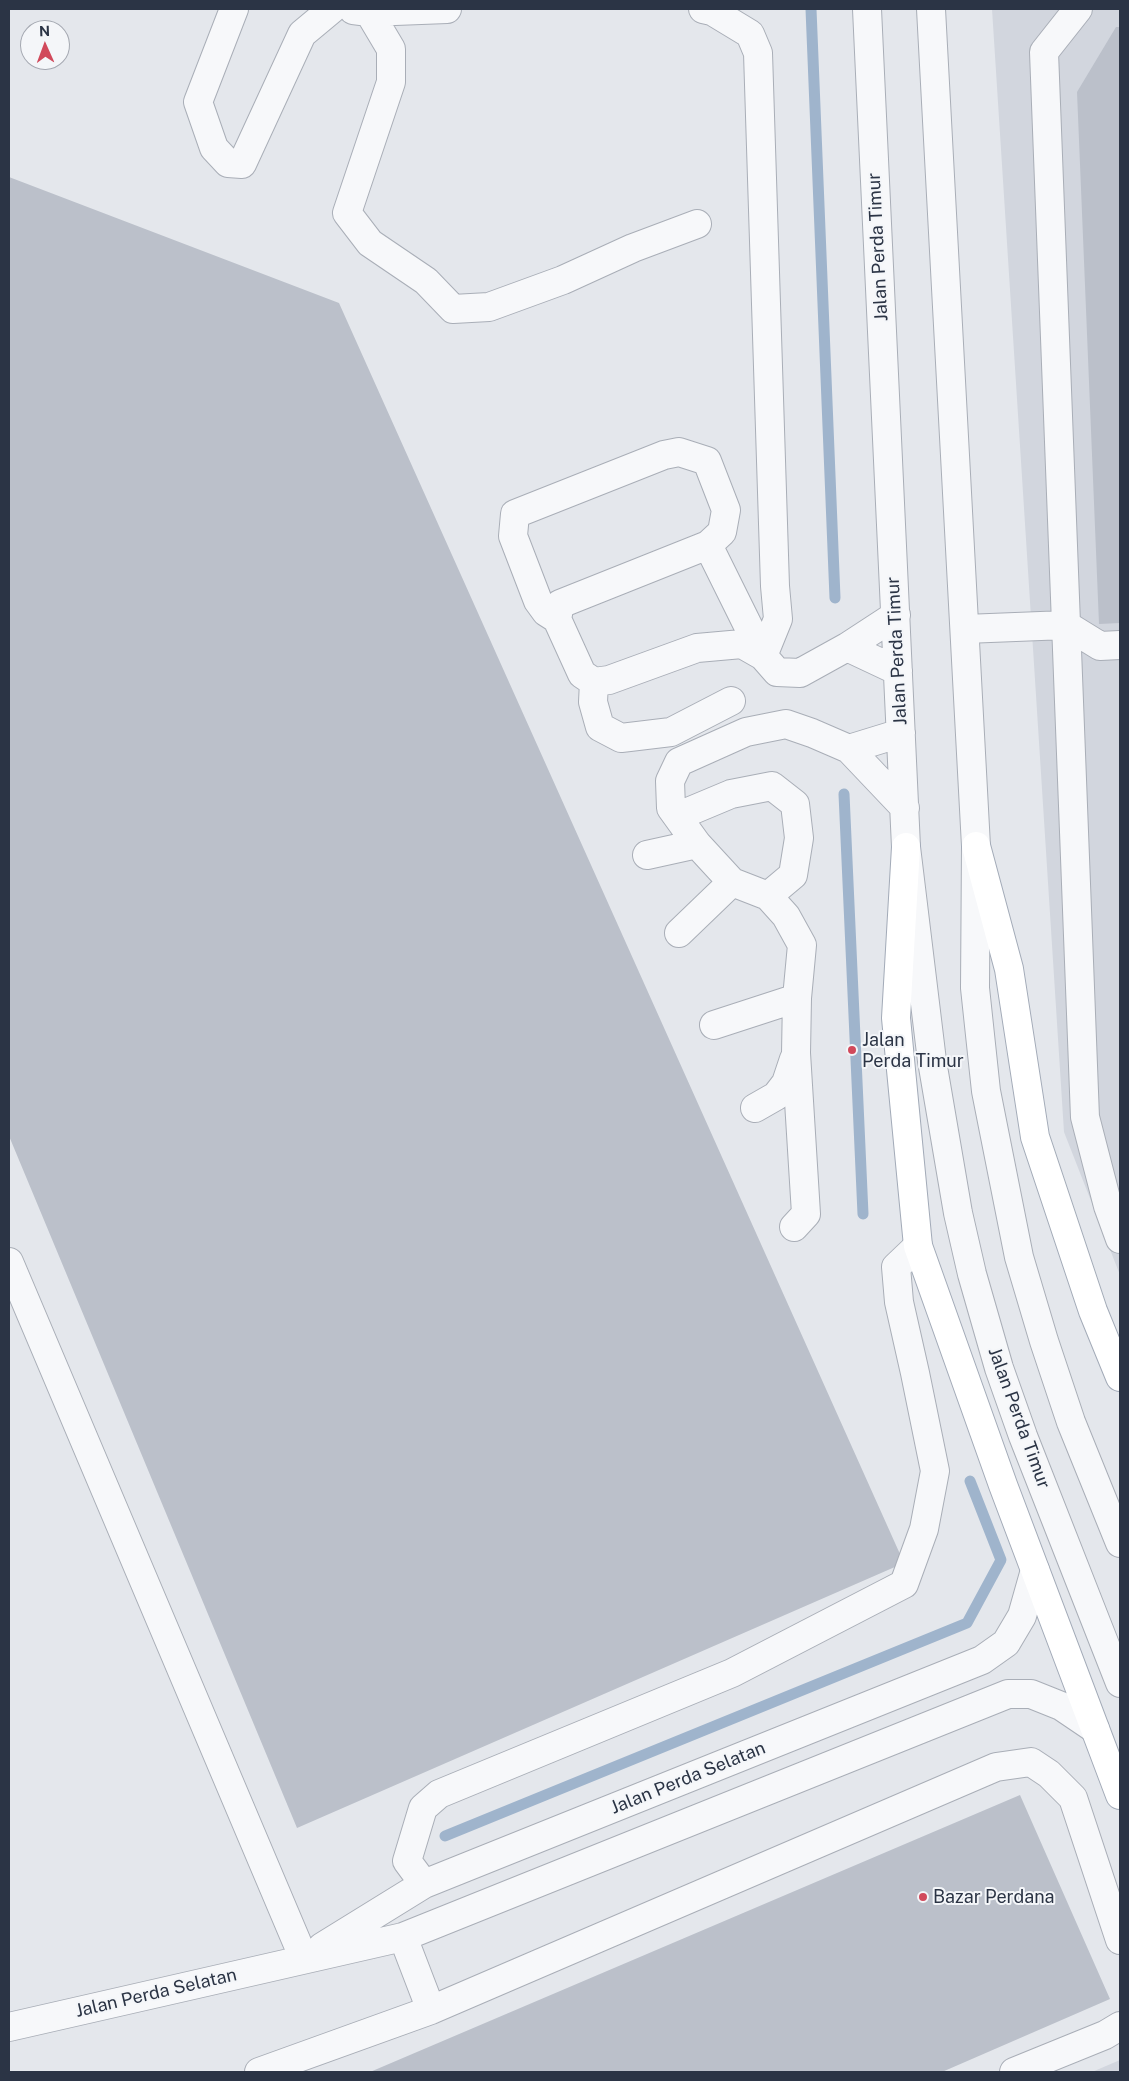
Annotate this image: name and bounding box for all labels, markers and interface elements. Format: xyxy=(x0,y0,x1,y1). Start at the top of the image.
north arrow xyxy=(20,20,70,70)
text: N xyxy=(39,23,50,39)
street label: Jalan Perda Timur xyxy=(863,172,893,322)
street label: Jalan Perda Timur xyxy=(882,576,912,726)
place label: Jalan Perda Timur xyxy=(862,1029,964,1072)
marker: Jalan Perda Timur xyxy=(846,1044,858,1056)
street label: Jalan Perda Timur xyxy=(983,1344,1055,1492)
street label: Jalan Perda Selatan xyxy=(607,1737,769,1819)
place label: Bazar Perdana xyxy=(933,1886,1054,1908)
marker: Bazar Perdana xyxy=(917,1891,929,1903)
street label: Jalan Perda Selatan xyxy=(73,1964,239,2022)

